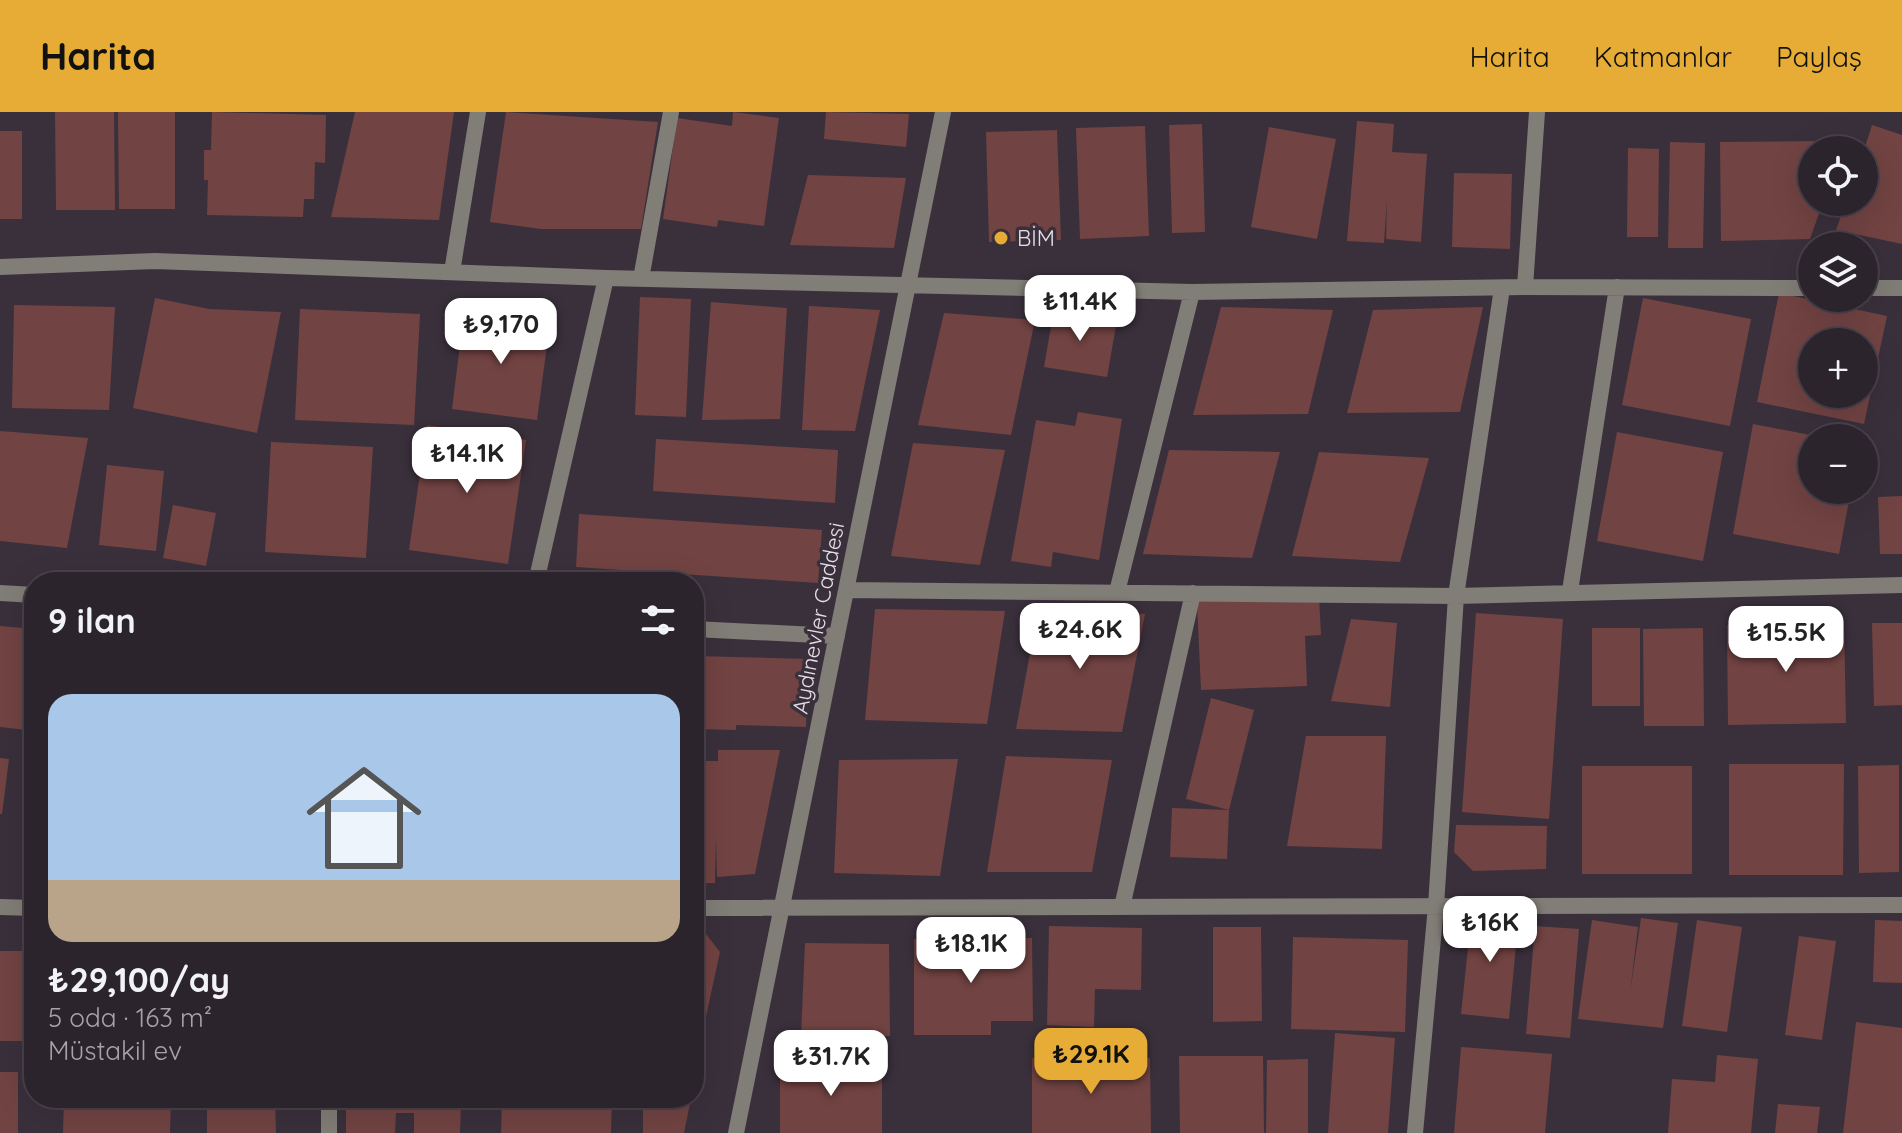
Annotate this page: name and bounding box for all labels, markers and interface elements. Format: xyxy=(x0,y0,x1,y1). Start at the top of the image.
text: Harita xyxy=(40,32,156,80)
text: Harita xyxy=(1469,39,1550,74)
text: Katmanlar xyxy=(1594,39,1732,74)
text: Paylaş xyxy=(1776,39,1862,74)
map controls xyxy=(1798,136,1878,504)
button: locate xyxy=(1798,136,1878,216)
place label: BİM xyxy=(1017,224,1055,252)
marker: BİM xyxy=(992,229,1010,247)
button: layers xyxy=(1798,232,1878,312)
pin: ₺11.4K xyxy=(1015,275,1145,343)
text: ₺11.4K xyxy=(1043,284,1117,317)
pin: ₺9,170 xyxy=(436,298,566,366)
text: ₺9,170 xyxy=(463,307,539,340)
button: + xyxy=(1798,328,1878,408)
button: − xyxy=(1798,424,1878,504)
pin: ₺14.1K xyxy=(402,427,532,495)
text: ₺14.1K xyxy=(430,436,504,469)
street label: Aydınevler Caddesi xyxy=(786,520,850,716)
icon: filters xyxy=(636,598,680,642)
text: 9 ilan xyxy=(48,599,136,642)
pin: ₺24.6K xyxy=(1015,603,1145,671)
pin: ₺15.5K xyxy=(1721,606,1851,674)
text: ₺24.6K xyxy=(1038,612,1122,645)
text: ₺15.5K xyxy=(1747,615,1826,648)
icon: home xyxy=(292,746,436,890)
pin: ₺16K xyxy=(1443,896,1537,964)
text: ₺16K xyxy=(1461,905,1519,938)
pin: ₺18.1K xyxy=(906,917,1036,985)
text: ₺18.1K xyxy=(934,926,1008,959)
text: ₺29,100/ay xyxy=(48,958,230,1001)
text: 5 oda · 163 m² xyxy=(48,1001,212,1034)
pin: ₺29.1K xyxy=(1026,1028,1156,1096)
pin: ₺31.7K xyxy=(766,1030,896,1098)
text: Müstakil ev xyxy=(48,1034,182,1067)
text: ₺29.1K xyxy=(1052,1037,1130,1070)
text: ₺31.7K xyxy=(792,1039,870,1072)

